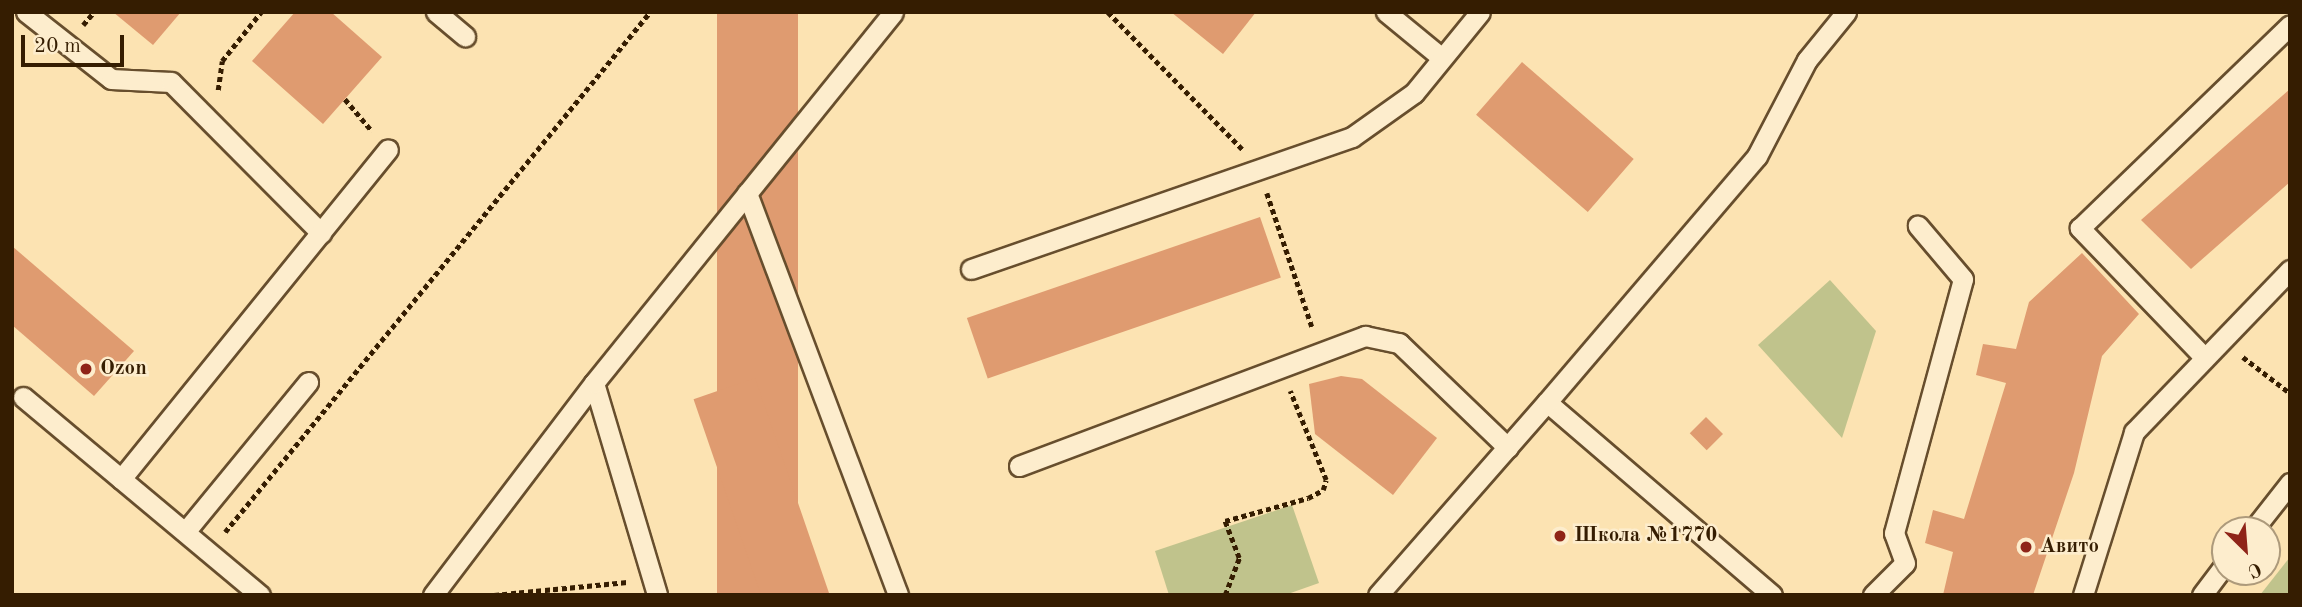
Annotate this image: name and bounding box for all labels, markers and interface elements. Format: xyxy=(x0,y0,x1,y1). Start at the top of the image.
scale bar xyxy=(24,21,128,65)
text: 20 m xyxy=(34,36,81,57)
place label: Ozon xyxy=(100,356,147,382)
marker: Ozon xyxy=(78,361,94,377)
north arrow xyxy=(2211,516,2281,586)
place label: Школа №1770 xyxy=(1574,523,1717,549)
marker: Школа №1770 xyxy=(1552,528,1568,544)
place label: Авито xyxy=(2040,534,2099,560)
marker: Авито xyxy=(2018,539,2034,555)
text: С xyxy=(2245,557,2264,580)

